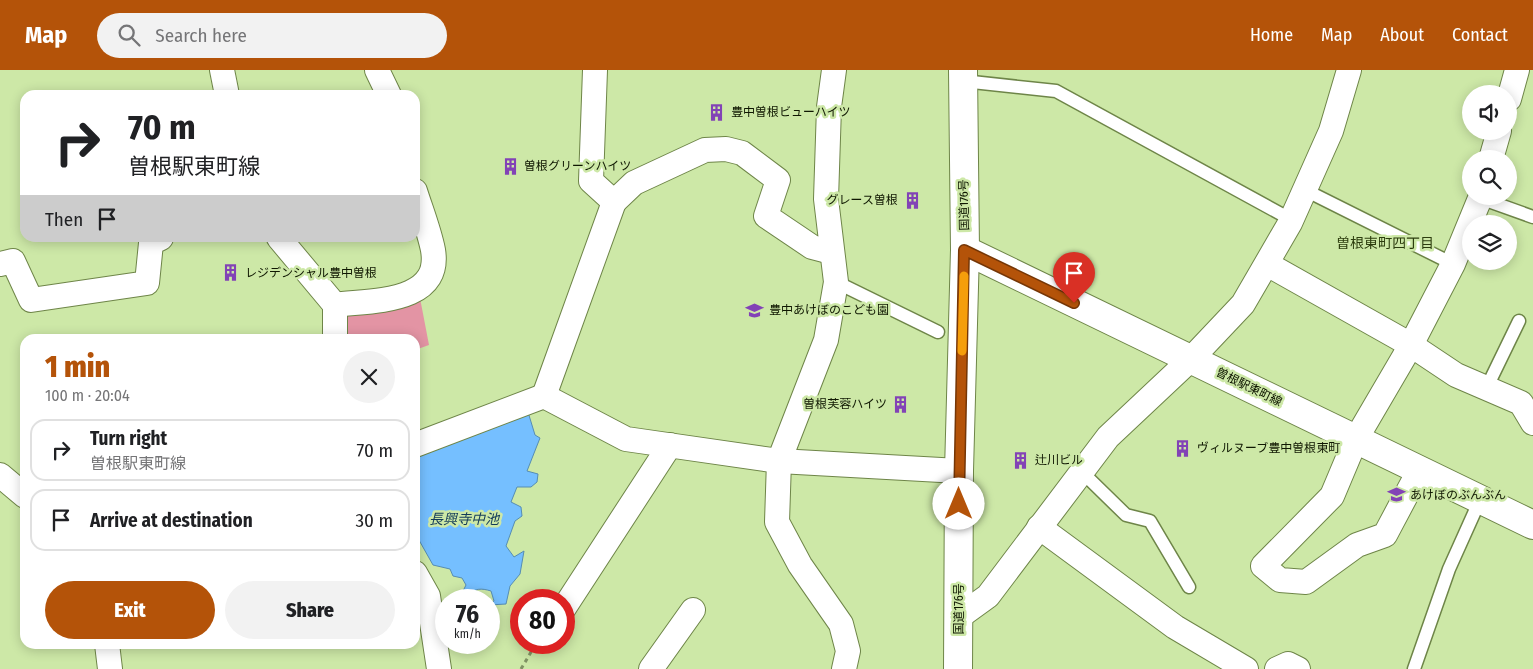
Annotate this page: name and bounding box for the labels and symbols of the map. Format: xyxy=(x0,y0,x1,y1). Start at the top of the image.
building icon: 豊中曽根ビューハイツ xyxy=(707,102,727,122)
place label: 豊中曽根ビューハイツ xyxy=(731,105,851,119)
building icon: 曽根グリーンハイツ xyxy=(500,156,520,176)
place label: 曽根グリーンハイツ xyxy=(524,159,631,173)
street label: 国道176号 xyxy=(957,179,971,231)
building icon: グレース曽根 xyxy=(902,190,922,210)
place label: グレース曽根 xyxy=(827,193,898,207)
district label: 曽根東町四丁目 xyxy=(1336,235,1434,252)
pin xyxy=(1053,252,1095,303)
building icon: レジデンシャル豊中曽根 xyxy=(221,263,241,283)
place label: レジデンシャル豊中曽根 xyxy=(245,266,377,280)
school or university icon: 豊中あけぼのこども園 xyxy=(745,300,765,320)
place label: 豊中あけぼのこども園 xyxy=(769,303,889,317)
street label: 曽根駅東町線 xyxy=(1214,365,1284,409)
building icon: 曽根芙蓉ハイツ xyxy=(891,394,911,414)
place label: 曽根芙蓉ハイツ xyxy=(803,397,887,411)
building icon: ヴィルヌーブ豊中曽根東町 xyxy=(1173,438,1193,458)
place label: ヴィルヌーブ豊中曽根東町 xyxy=(1197,441,1340,455)
building icon: 辻川ビル xyxy=(1011,450,1031,470)
place label: 辻川ビル xyxy=(1035,453,1083,467)
position arrow xyxy=(932,477,984,529)
school or university icon: あけぼのぶんぶん xyxy=(1386,485,1406,505)
place label: あけぼのぶんぶん xyxy=(1410,488,1506,502)
water label: 長興寺中池 xyxy=(429,511,501,528)
street label: 国道176号 xyxy=(952,583,966,635)
speed limit sign: 80 xyxy=(510,589,575,654)

